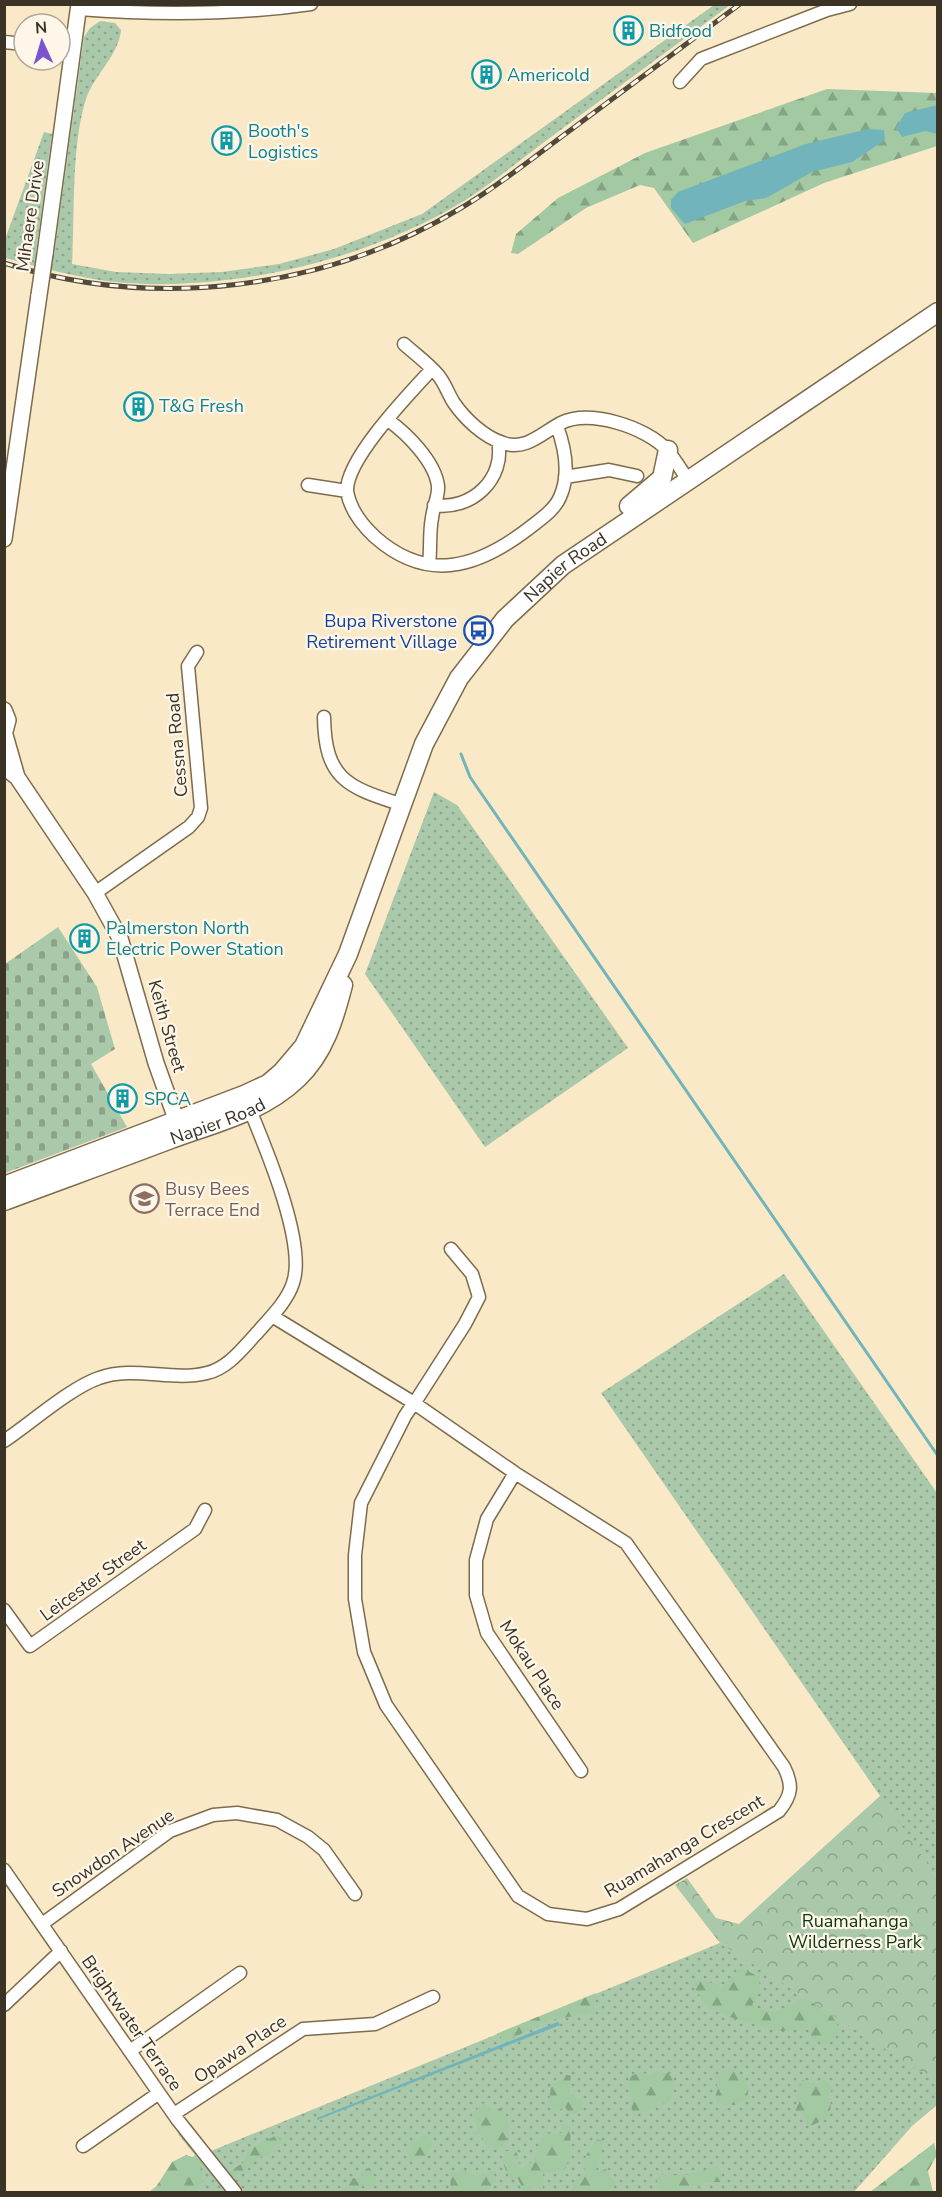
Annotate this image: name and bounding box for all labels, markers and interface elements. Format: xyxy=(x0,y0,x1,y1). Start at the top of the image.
north arrow xyxy=(12,12,72,72)
building icon: Bidfood xyxy=(612,15,644,47)
text: N xyxy=(34,17,48,39)
place label: Bidfood xyxy=(649,19,712,43)
building icon: Americold xyxy=(470,59,502,91)
place label: Americold xyxy=(507,63,590,87)
place label: Booth's Logistics xyxy=(248,119,318,164)
building icon: Booth's Logistics xyxy=(211,125,243,157)
street label: Mihaere Drive xyxy=(10,159,50,273)
building icon: T&G Fresh xyxy=(122,390,154,422)
place label: T&G Fresh xyxy=(159,394,244,418)
street label: Napier Road xyxy=(518,527,612,608)
place label: Bupa Riverstone Retirement Village xyxy=(306,609,457,654)
bus stop icon: Bupa Riverstone Retirement Village xyxy=(462,615,494,647)
street label: Cessna Road xyxy=(160,692,194,798)
place label: Palmerston North Electric Power Station xyxy=(106,916,284,961)
building icon: Palmerston North Electric Power Station xyxy=(69,922,101,954)
street label: Keith Street xyxy=(142,977,192,1076)
building icon: SPCA xyxy=(107,1083,139,1115)
place label: SPCA xyxy=(144,1087,191,1111)
street label: Napier Road xyxy=(167,1092,270,1150)
place label: Busy Bees Terrace End xyxy=(165,1177,260,1222)
school or university icon: Busy Bees Terrace End xyxy=(128,1183,160,1215)
street label: Leicester Street xyxy=(35,1533,151,1627)
street label: Mokau Place xyxy=(494,1615,570,1715)
street label: Ruamahanga Crescent xyxy=(600,1788,769,1903)
street label: Snowdon Avenue xyxy=(47,1803,179,1903)
park label: Ruamahanga Wilderness Park xyxy=(788,1909,923,1954)
street label: Brightwater Terrace xyxy=(76,1950,188,2096)
street label: Opawa Place xyxy=(189,2009,291,2089)

